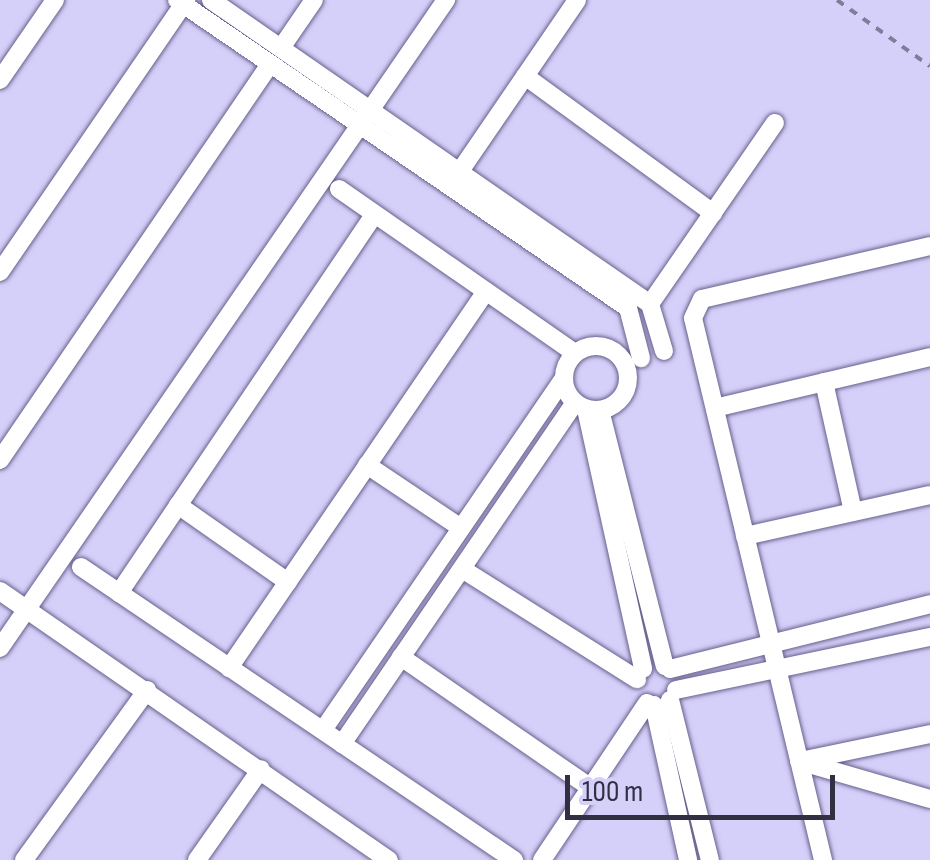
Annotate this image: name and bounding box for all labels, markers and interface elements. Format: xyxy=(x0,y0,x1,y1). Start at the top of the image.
scale bar xyxy=(570,755,840,817)
text: 100 m xyxy=(582,774,643,810)

